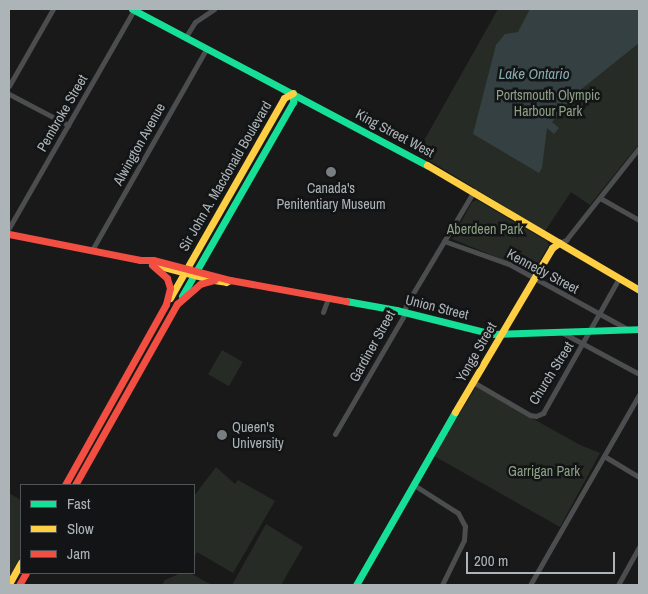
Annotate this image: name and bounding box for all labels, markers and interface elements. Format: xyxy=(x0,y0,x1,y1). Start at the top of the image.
water label: Lake Ontario xyxy=(498,65,570,83)
street label: Pembroke Street xyxy=(33,71,91,155)
park label: Portsmouth Olympic Harbour Park xyxy=(496,87,600,120)
street label: Sir John A. Macdonald Boulevard xyxy=(175,98,275,254)
street label: Alwington Avenue xyxy=(109,100,169,188)
street label: King Street West xyxy=(353,105,437,161)
marker: Canada's Penitentiary Museum xyxy=(325,166,337,178)
place label: Canada's Penitentiary Museum xyxy=(276,180,386,212)
park label: Aberdeen Park xyxy=(447,221,523,237)
street label: Kennedy Street xyxy=(504,245,582,297)
street label: Union Street xyxy=(404,291,470,323)
street label: Gardiner Street xyxy=(345,307,399,385)
street label: Yonge Street xyxy=(452,319,500,385)
street label: Church Street xyxy=(525,339,577,407)
place label: Queen's University xyxy=(232,419,284,452)
marker: Queen's University xyxy=(216,429,228,441)
park label: Garrigan Park xyxy=(508,463,580,479)
legend xyxy=(20,484,195,574)
text: Fast xyxy=(67,493,90,514)
text: Slow xyxy=(67,518,94,539)
scale bar xyxy=(468,542,617,574)
text: Jam xyxy=(67,543,90,564)
text: 200 m xyxy=(474,550,508,571)

